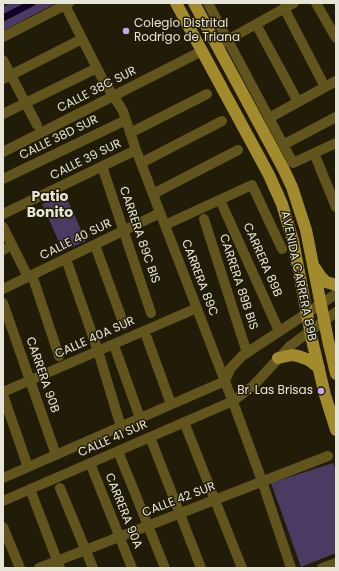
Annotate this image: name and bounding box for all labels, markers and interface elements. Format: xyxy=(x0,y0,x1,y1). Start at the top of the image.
place label: Colegio Distrital Rodrigo de Triana xyxy=(134,17,240,45)
marker: Colegio Distrital Rodrigo de Triana xyxy=(121,26,131,36)
street label: CALLE 38C SUR xyxy=(55,64,139,116)
street label: CALLE 38D SUR xyxy=(17,113,101,163)
street label: CALLE 39 SUR xyxy=(48,137,124,183)
street label: CARRERA 89C BIS xyxy=(116,185,162,285)
district label: Patio Bonito xyxy=(27,189,73,222)
street label: AVENIDA CARRERA 89B xyxy=(277,210,319,342)
street label: CALLE 40 SUR xyxy=(38,216,114,264)
street label: CARRERA 89B xyxy=(239,221,285,299)
street label: CARRERA 89B BIS xyxy=(216,232,260,332)
street label: CARRERA 89C xyxy=(178,238,220,318)
street label: CALLE 40A SUR xyxy=(53,314,137,362)
street label: CARRERA 90B xyxy=(22,335,62,415)
place label: Br. Las Brisas xyxy=(237,384,313,398)
marker: Br. Las Brisas xyxy=(316,386,326,396)
street label: CALLE 41 SUR xyxy=(76,417,150,461)
street label: CARRERA 90A xyxy=(101,471,145,551)
street label: CALLE 42 SUR xyxy=(140,479,218,521)

